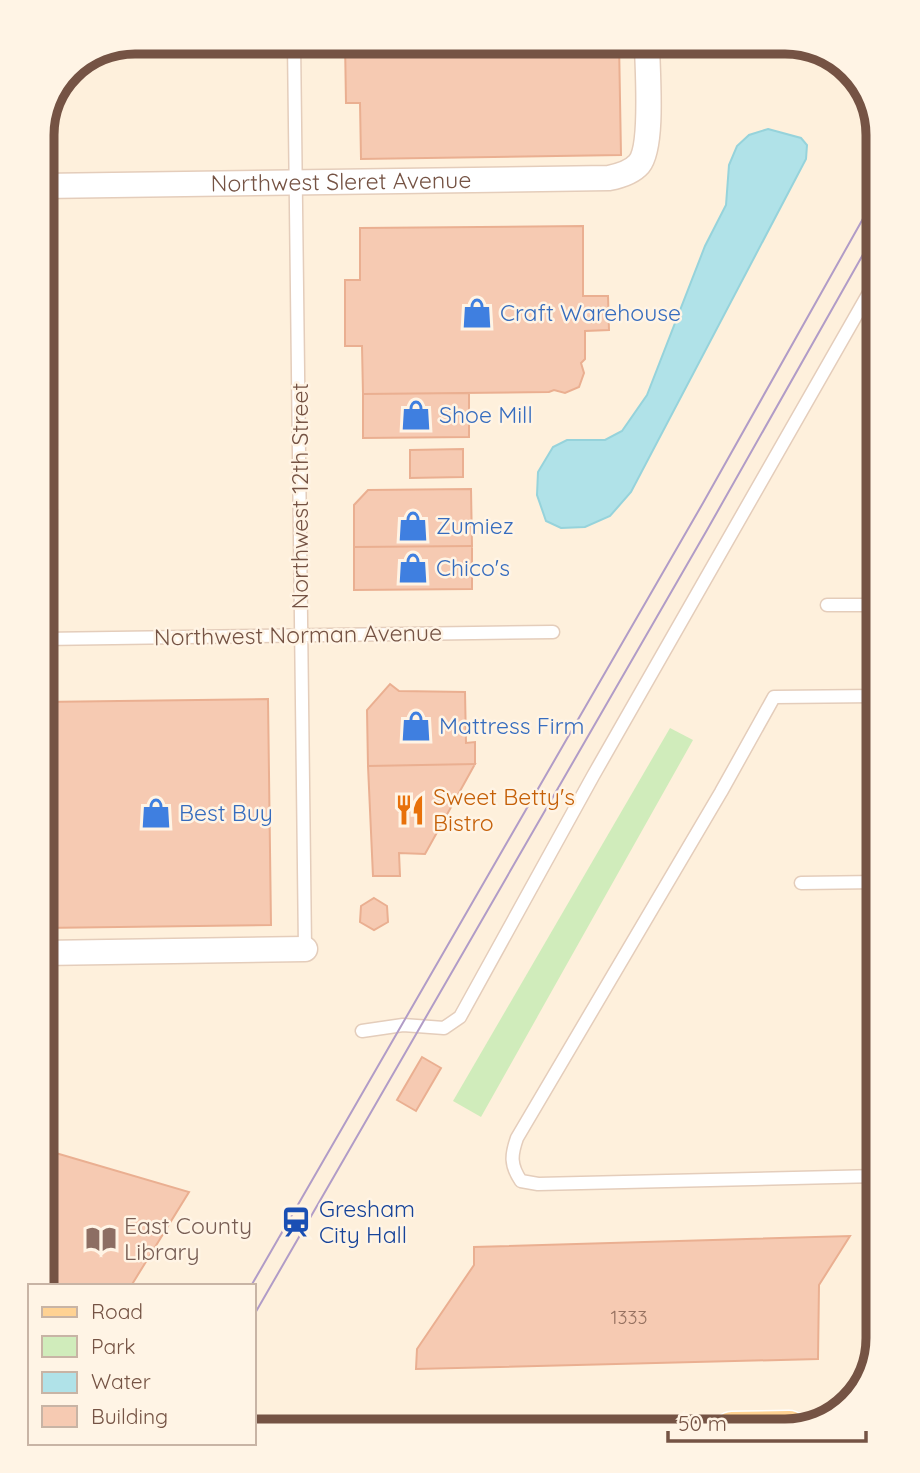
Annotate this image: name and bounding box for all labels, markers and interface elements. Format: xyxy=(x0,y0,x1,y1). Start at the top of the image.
street label: Northwest Sleret Avenue xyxy=(210,165,472,198)
shop icon: Craft Warehouse xyxy=(460,296,494,330)
place label: Craft Warehouse xyxy=(500,298,681,327)
street label: Northwest 12th Street xyxy=(285,382,314,609)
shop icon: Shoe Mill xyxy=(399,398,433,432)
place label: Shoe Mill xyxy=(439,400,533,429)
shop icon: Zumiez xyxy=(396,509,430,543)
place label: Zumiez xyxy=(436,511,514,540)
shop icon: Chico's xyxy=(396,551,430,585)
place label: Chico's xyxy=(436,553,510,582)
street label: Northwest Norman Avenue xyxy=(154,617,442,652)
shop icon: Mattress Firm xyxy=(399,709,433,743)
place label: Mattress Firm xyxy=(439,711,585,740)
place label: Sweet Betty's Bistro xyxy=(433,782,575,837)
restaurant icon: Sweet Betty's Bistro xyxy=(393,793,427,827)
shop icon: Best Buy xyxy=(139,796,173,830)
place label: Best Buy xyxy=(179,798,273,827)
place label: Gresham City Hall xyxy=(319,1194,415,1249)
station icon: Gresham City Hall xyxy=(279,1205,313,1239)
place label: East County Library xyxy=(124,1211,252,1266)
library icon: East County Library xyxy=(84,1222,118,1256)
legend xyxy=(28,1284,256,1445)
text: Road xyxy=(91,1298,143,1324)
house number: 1333 xyxy=(611,1305,647,1329)
text: Park xyxy=(91,1333,135,1359)
text: Water xyxy=(91,1368,151,1394)
scale bar xyxy=(668,1400,866,1444)
text: Building xyxy=(91,1403,168,1429)
text: 50 m xyxy=(678,1410,727,1436)

